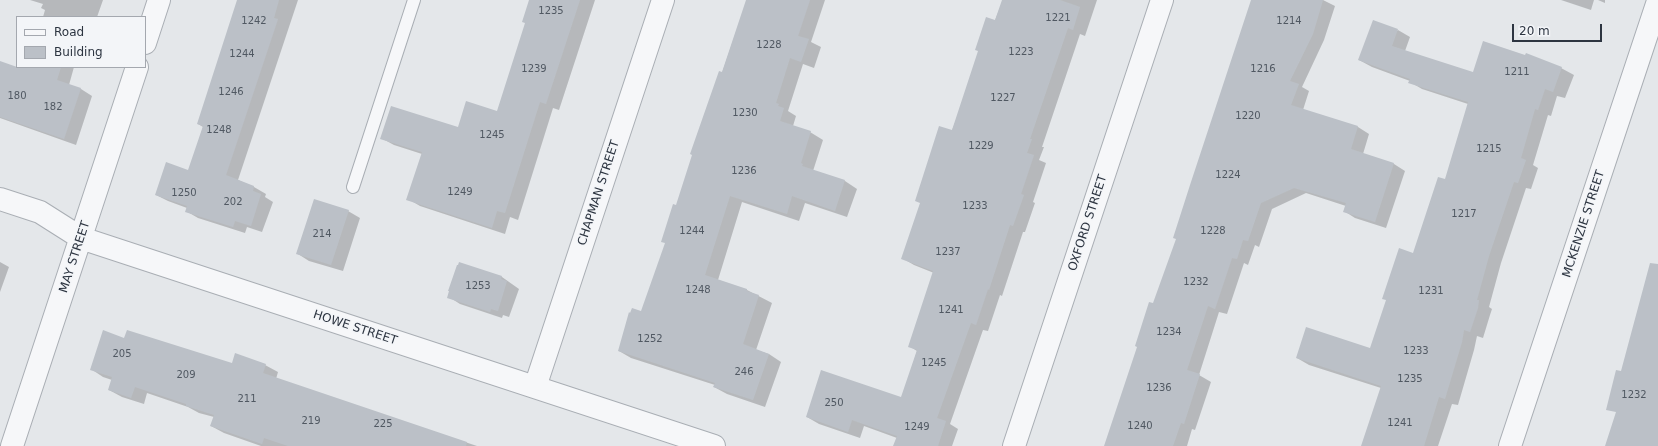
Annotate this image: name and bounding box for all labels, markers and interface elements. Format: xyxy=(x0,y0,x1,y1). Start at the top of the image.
house number: 1235 xyxy=(538,5,564,17)
house number: 1221 xyxy=(1045,12,1071,24)
house number: 1242 xyxy=(241,15,267,27)
house number: 1214 xyxy=(1276,15,1302,27)
legend xyxy=(16,16,146,68)
scale bar xyxy=(1514,16,1604,42)
text: 20 m xyxy=(1519,24,1550,38)
text: Road xyxy=(54,25,84,39)
house number: 1228 xyxy=(756,39,782,51)
text: Building xyxy=(54,45,103,59)
house number: 1223 xyxy=(1008,46,1034,58)
house number: 1244 xyxy=(229,48,255,60)
house number: 1239 xyxy=(521,63,547,75)
house number: 1216 xyxy=(1250,63,1276,75)
house number: 1211 xyxy=(1504,66,1530,78)
house number: 1246 xyxy=(218,86,244,98)
house number: 180 xyxy=(7,90,27,102)
house number: 1227 xyxy=(990,92,1016,104)
house number: 182 xyxy=(43,101,63,113)
house number: 1230 xyxy=(732,107,758,119)
house number: 1220 xyxy=(1235,110,1261,122)
house number: 1248 xyxy=(206,124,232,136)
house number: 1245 xyxy=(479,129,505,141)
street label: CHAPMAN STREET xyxy=(575,138,623,248)
house number: 1229 xyxy=(968,140,994,152)
house number: 1215 xyxy=(1476,143,1502,155)
house number: 1236 xyxy=(731,165,757,177)
street label: MCKENZIE STREET xyxy=(1560,168,1608,280)
house number: 1224 xyxy=(1215,169,1241,181)
street label: OXFORD STREET xyxy=(1066,173,1110,273)
house number: 1249 xyxy=(447,186,473,198)
house number: 1250 xyxy=(171,187,197,199)
house number: 202 xyxy=(223,196,243,208)
house number: 1233 xyxy=(962,200,988,212)
house number: 1217 xyxy=(1451,208,1477,220)
street label: MAY STREET xyxy=(57,219,93,295)
house number: 1244 xyxy=(679,225,705,237)
house number: 1228 xyxy=(1200,225,1226,237)
house number: 214 xyxy=(312,228,332,240)
house number: 1237 xyxy=(935,246,961,258)
house number: 1232 xyxy=(1183,276,1209,288)
house number: 1253 xyxy=(465,280,491,292)
house number: 1248 xyxy=(685,284,711,296)
house number: 1231 xyxy=(1418,285,1444,297)
house number: 1241 xyxy=(938,304,964,316)
street label: HOWE STREET xyxy=(311,308,399,348)
house number: 1234 xyxy=(1156,326,1182,338)
house number: 1252 xyxy=(637,333,663,345)
house number: 1233 xyxy=(1403,345,1429,357)
house number: 205 xyxy=(112,348,132,360)
house number: 1245 xyxy=(921,357,947,369)
house number: 246 xyxy=(734,366,754,378)
house number: 209 xyxy=(176,369,196,381)
house number: 1235 xyxy=(1397,373,1423,385)
house number: 1236 xyxy=(1146,382,1172,394)
house number: 1232 xyxy=(1621,389,1647,401)
house number: 211 xyxy=(237,393,257,405)
house number: 250 xyxy=(824,397,844,409)
house number: 219 xyxy=(301,415,321,427)
house number: 1241 xyxy=(1387,417,1413,429)
house number: 225 xyxy=(373,418,393,430)
house number: 1240 xyxy=(1127,420,1153,432)
house number: 1249 xyxy=(904,421,930,433)

